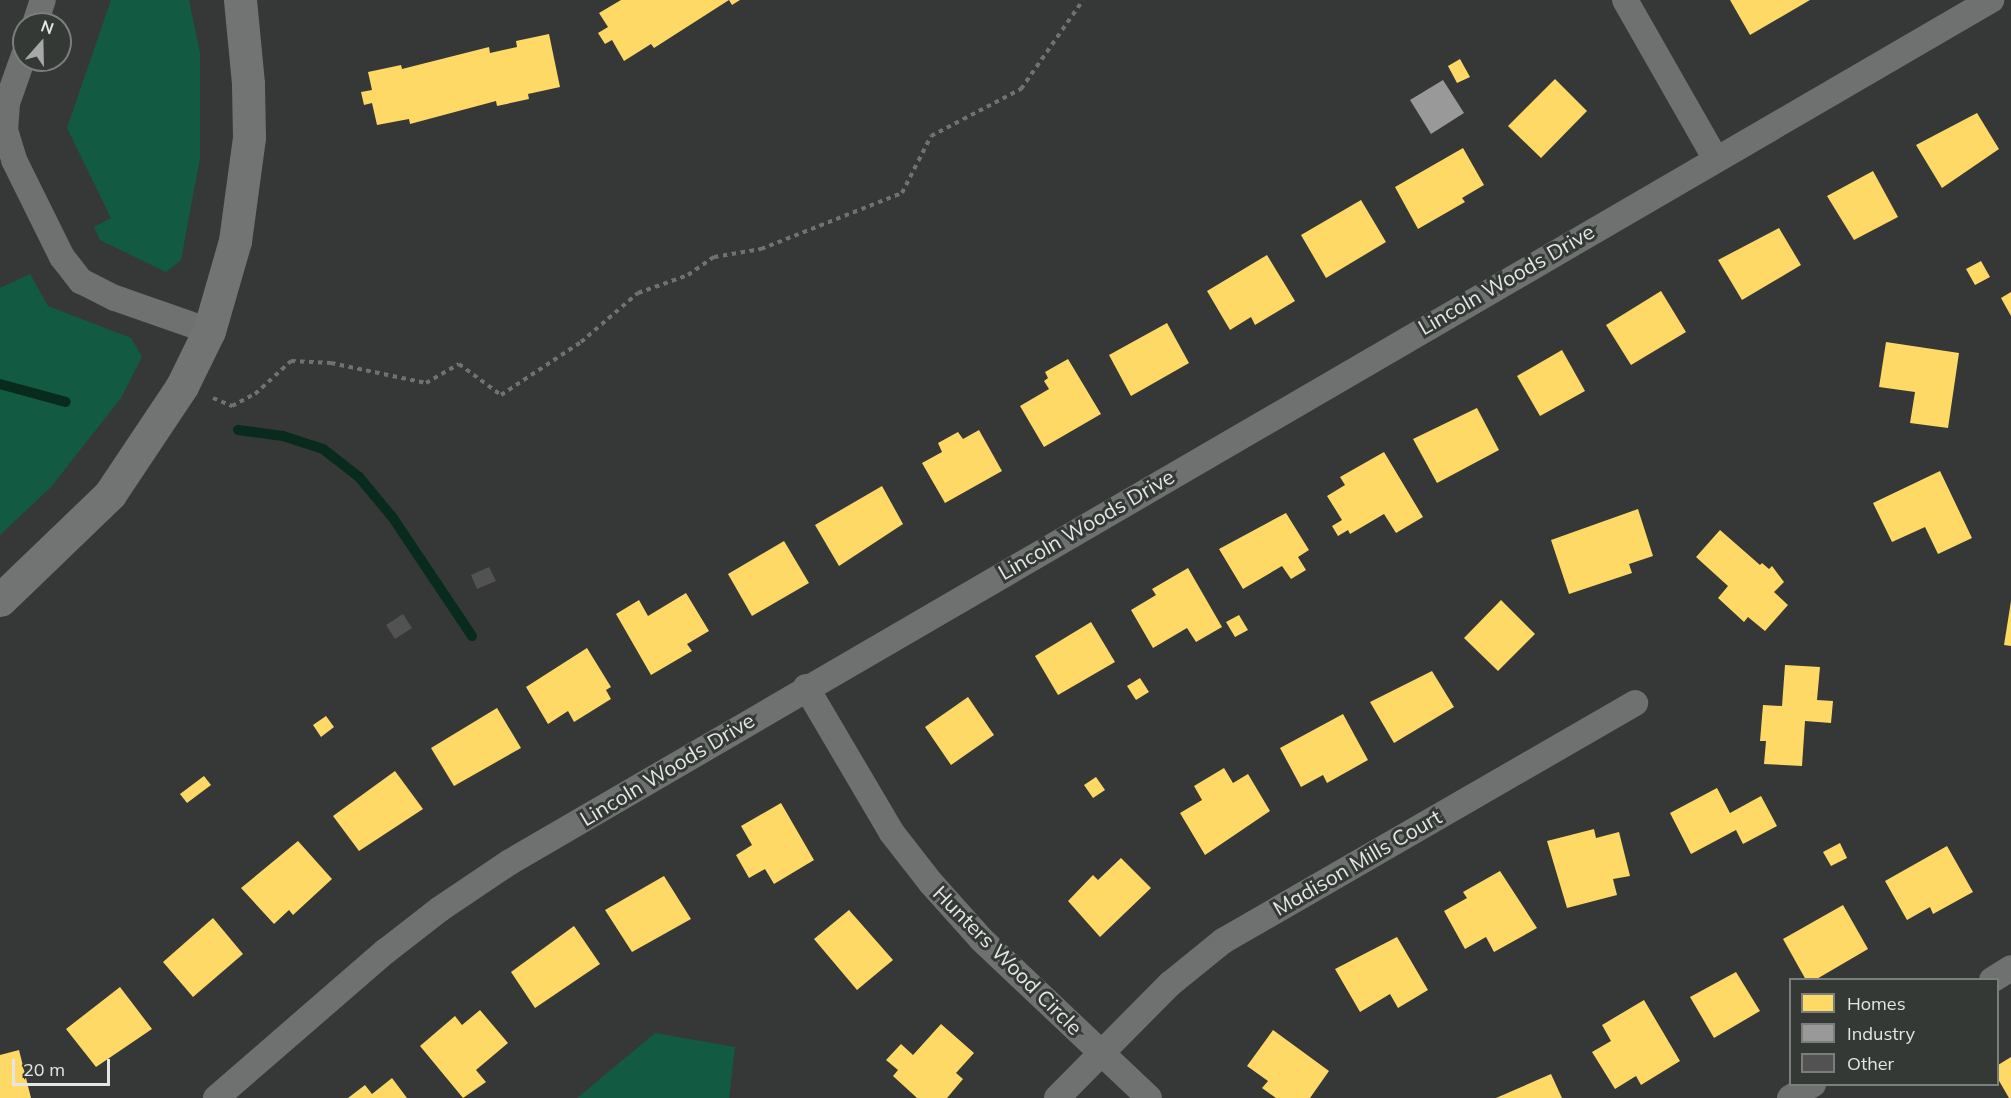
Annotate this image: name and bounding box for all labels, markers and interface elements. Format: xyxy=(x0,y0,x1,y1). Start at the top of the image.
north arrow xyxy=(12,12,72,72)
text: N xyxy=(38,15,57,38)
street label: Lincoln Woods Drive xyxy=(1414,218,1598,340)
street label: Lincoln Woods Drive xyxy=(994,463,1178,585)
street label: Lincoln Woods Drive xyxy=(575,707,759,831)
street label: Madison Mills Court xyxy=(1268,803,1446,921)
street label: Hunters Wood Circle xyxy=(928,880,1088,1040)
legend xyxy=(1789,978,1999,1086)
text: Homes xyxy=(1847,992,1906,1015)
text: Industry xyxy=(1847,1022,1915,1045)
scale bar xyxy=(15,1047,112,1085)
text: Other xyxy=(1847,1052,1894,1075)
text: 20 m xyxy=(23,1058,65,1081)

